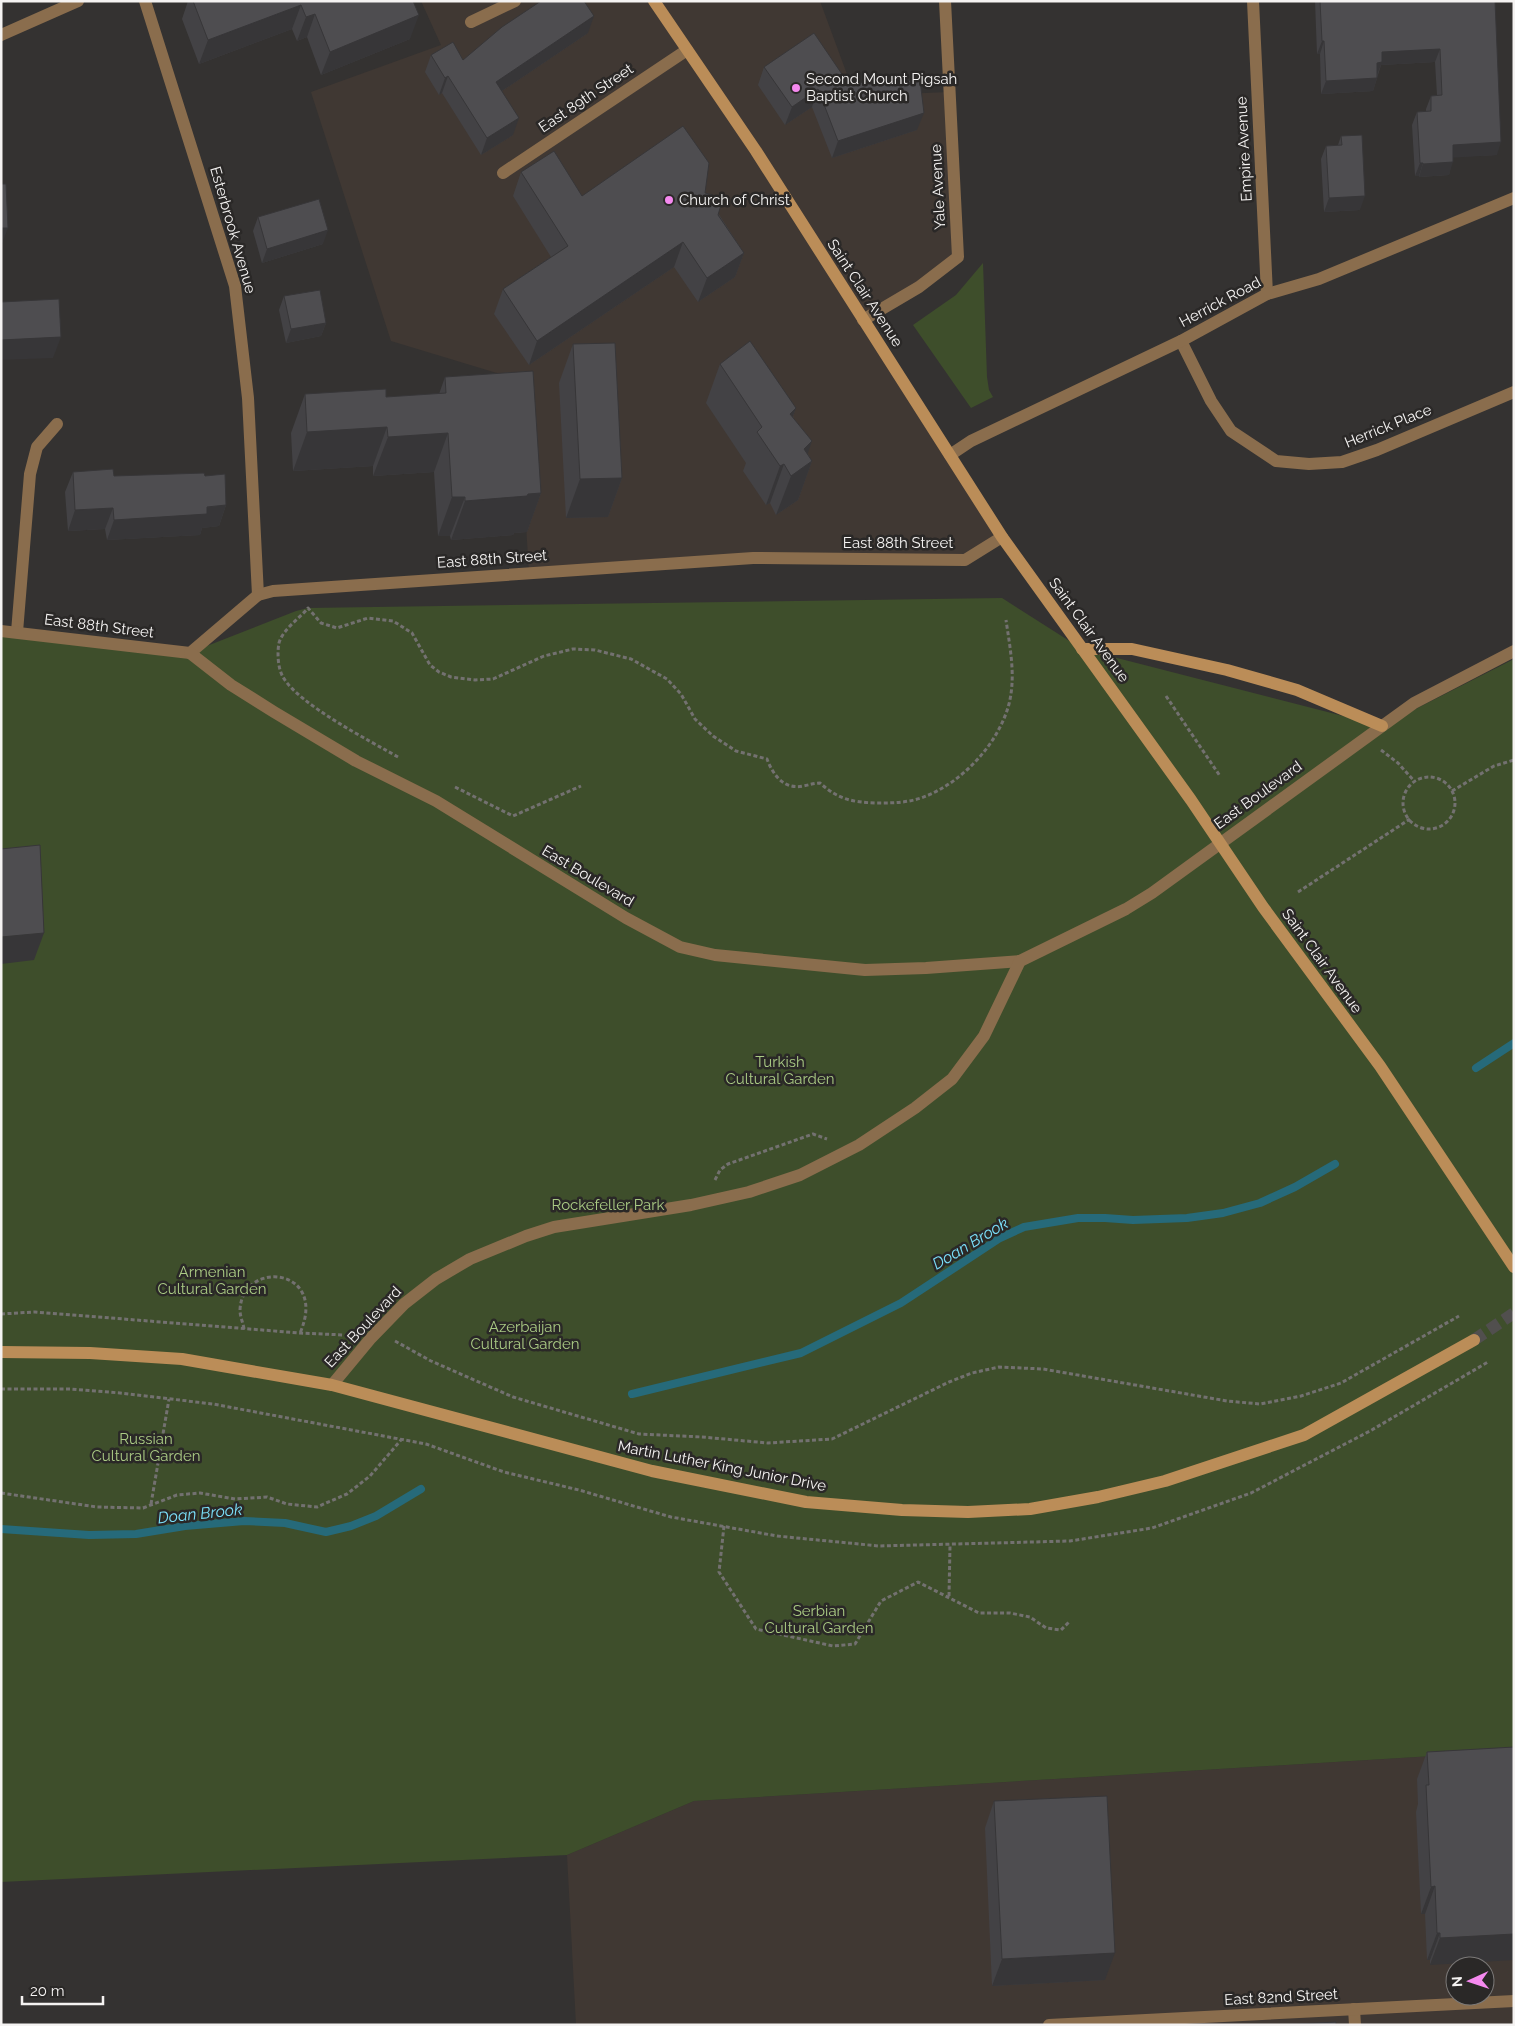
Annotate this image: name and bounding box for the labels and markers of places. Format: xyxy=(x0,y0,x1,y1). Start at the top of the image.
place label: Second Mount Pigsah Baptist Church xyxy=(806,70,957,105)
marker: Second Mount Pigsah Baptist Church xyxy=(790,82,802,94)
place label: Church of Christ xyxy=(679,191,790,209)
marker: Church of Christ xyxy=(663,194,675,206)

